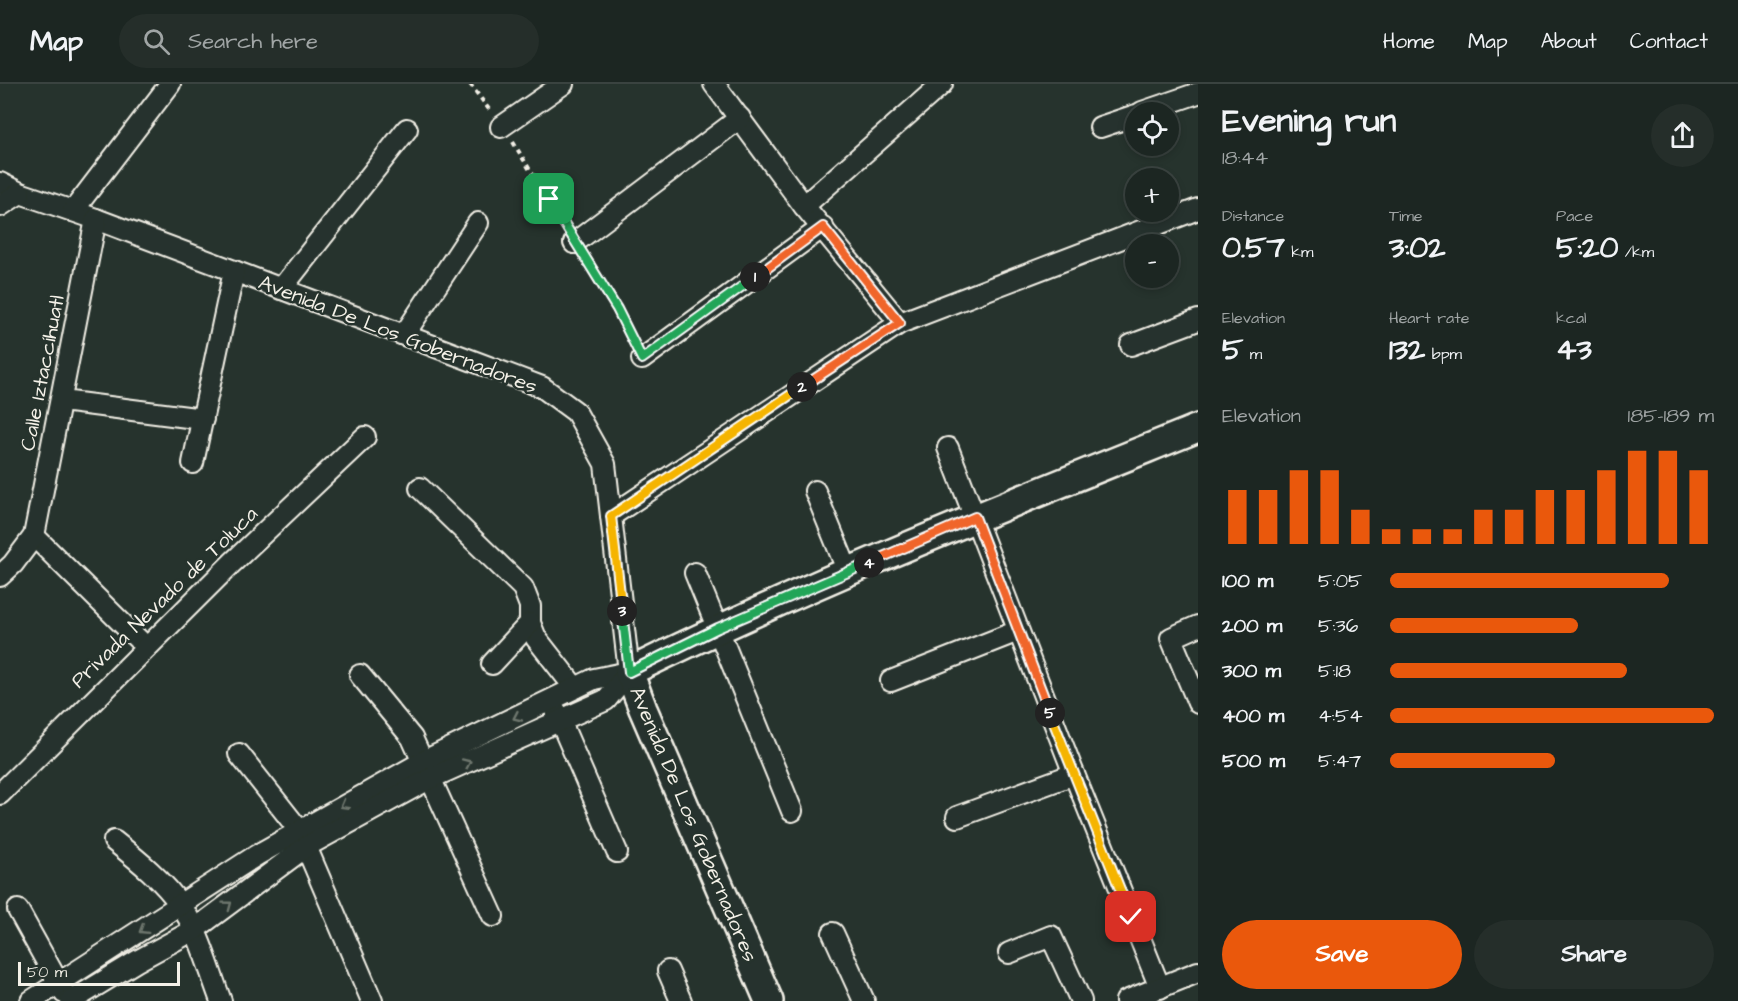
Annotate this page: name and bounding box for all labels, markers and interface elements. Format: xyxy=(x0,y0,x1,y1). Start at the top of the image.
search box xyxy=(119,14,539,68)
text: Map xyxy=(30,22,83,61)
icon: search xyxy=(140,25,173,58)
text: Search here xyxy=(188,26,318,57)
text: Home xyxy=(1383,27,1435,56)
text: Map xyxy=(1468,27,1508,56)
text: About xyxy=(1541,27,1597,56)
text: Contact xyxy=(1630,27,1708,56)
text: Evening run xyxy=(1222,98,1396,144)
map controls xyxy=(1125,102,1179,288)
button: locate xyxy=(1125,102,1179,156)
button: share xyxy=(1651,104,1714,167)
text: 18:44 xyxy=(1222,144,1268,172)
button: + xyxy=(1125,168,1179,222)
pin xyxy=(523,173,574,224)
icon: arrive xyxy=(532,182,565,215)
text: Distance xyxy=(1222,205,1284,227)
text: Time xyxy=(1389,205,1423,227)
text: Pace xyxy=(1556,205,1593,227)
text: 0.57 xyxy=(1222,227,1285,269)
text: 3:02 xyxy=(1389,227,1445,269)
text: 5:20 xyxy=(1556,227,1618,269)
button: − xyxy=(1125,234,1179,288)
text: km xyxy=(1285,241,1314,263)
text: /km xyxy=(1618,241,1654,263)
pin: 1 xyxy=(740,262,770,292)
text: 1 xyxy=(754,266,756,288)
street label: Avenida De Los Gobernadores xyxy=(254,268,541,401)
street label: Calle Iztaccíhuatl xyxy=(13,293,72,453)
text: Elevation xyxy=(1222,307,1285,329)
text: Heart rate xyxy=(1389,307,1469,329)
text: kcal xyxy=(1556,307,1587,329)
text: 5 xyxy=(1222,329,1243,371)
text: 132 xyxy=(1389,329,1425,371)
text: 43 xyxy=(1556,329,1592,371)
text: m xyxy=(1243,343,1262,365)
text: bpm xyxy=(1425,343,1462,365)
pin: 2 xyxy=(787,372,817,402)
text: 2 xyxy=(797,376,807,398)
text: Elevation xyxy=(1222,402,1301,430)
text: 185–189 m xyxy=(1628,402,1714,430)
street label: Privada Nevado de Toluca xyxy=(64,500,265,695)
pin: 4 xyxy=(854,548,884,578)
text: 4 xyxy=(864,552,874,574)
text: 100 m xyxy=(1222,567,1273,595)
text: 5:05 xyxy=(1318,567,1362,595)
pin: 3 xyxy=(607,596,637,626)
text: 3 xyxy=(618,600,626,622)
text: 200 m xyxy=(1222,612,1282,640)
text: 5:36 xyxy=(1318,612,1358,640)
text: 300 m xyxy=(1222,657,1281,685)
text: 5:18 xyxy=(1318,657,1351,685)
street label: Avenida De Los Gobernadores xyxy=(622,682,765,966)
pin: 5 xyxy=(1035,698,1065,728)
text: 5 xyxy=(1044,702,1056,724)
text: 400 m xyxy=(1222,702,1284,730)
text: 4:54 xyxy=(1318,702,1363,730)
one-way arrow xyxy=(513,709,524,721)
text: 500 m xyxy=(1222,747,1285,775)
text: 5:47 xyxy=(1318,747,1361,775)
one-way arrow xyxy=(460,758,471,770)
one-way arrow xyxy=(340,798,350,809)
pin xyxy=(1105,891,1156,942)
icon: check xyxy=(1114,900,1147,933)
one-way arrow xyxy=(221,901,232,912)
button: Save xyxy=(1222,920,1462,989)
button: Share xyxy=(1474,920,1714,989)
one-way arrow xyxy=(138,923,149,934)
scale bar xyxy=(18,959,180,986)
text: 50 m xyxy=(27,961,67,983)

